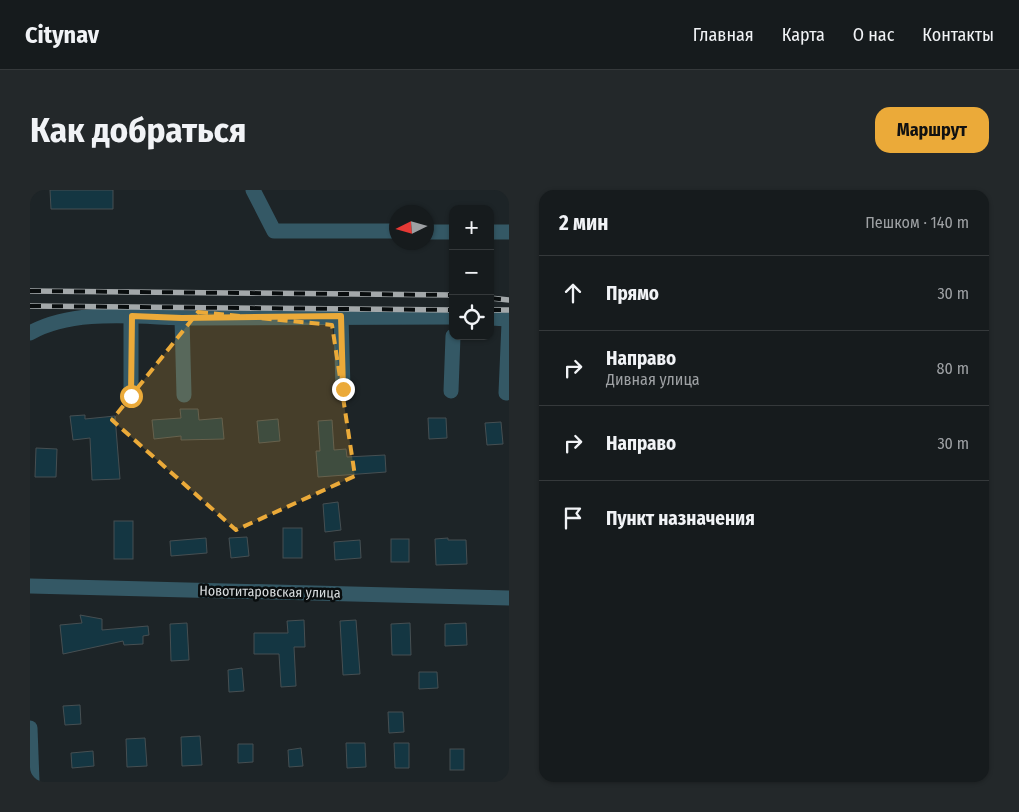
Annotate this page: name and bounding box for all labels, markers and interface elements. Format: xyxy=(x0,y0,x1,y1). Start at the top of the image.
text: Citynav xyxy=(25,21,99,49)
text: Главная xyxy=(693,24,754,46)
text: Карта xyxy=(782,24,825,46)
text: О нас xyxy=(853,24,894,46)
text: Контакты xyxy=(922,24,994,46)
button: Маршрут xyxy=(875,107,989,153)
text: Как добраться xyxy=(30,109,247,151)
north arrow xyxy=(389,205,434,250)
map controls xyxy=(449,205,494,340)
button: + xyxy=(449,205,494,250)
text: 2 мин xyxy=(559,210,608,236)
text: Пешком · 140 m xyxy=(865,213,969,232)
button: − xyxy=(449,250,494,295)
icon: ahead xyxy=(559,279,587,307)
text: Прямо xyxy=(606,282,659,305)
text: 30 m xyxy=(937,284,969,303)
button: locate xyxy=(449,295,494,340)
text: Направо xyxy=(606,347,676,370)
icon: right xyxy=(559,354,587,382)
text: 80 m xyxy=(937,359,969,378)
text: Дивная улица xyxy=(606,370,700,389)
route end xyxy=(332,378,355,401)
route start xyxy=(120,385,143,408)
icon: right xyxy=(559,429,587,457)
text: Направо xyxy=(606,432,676,455)
text: 30 m xyxy=(937,434,969,453)
icon: arrive xyxy=(559,504,587,532)
text: Пункт назначения xyxy=(606,507,755,530)
street label: Новотитаровская улица xyxy=(199,582,341,602)

